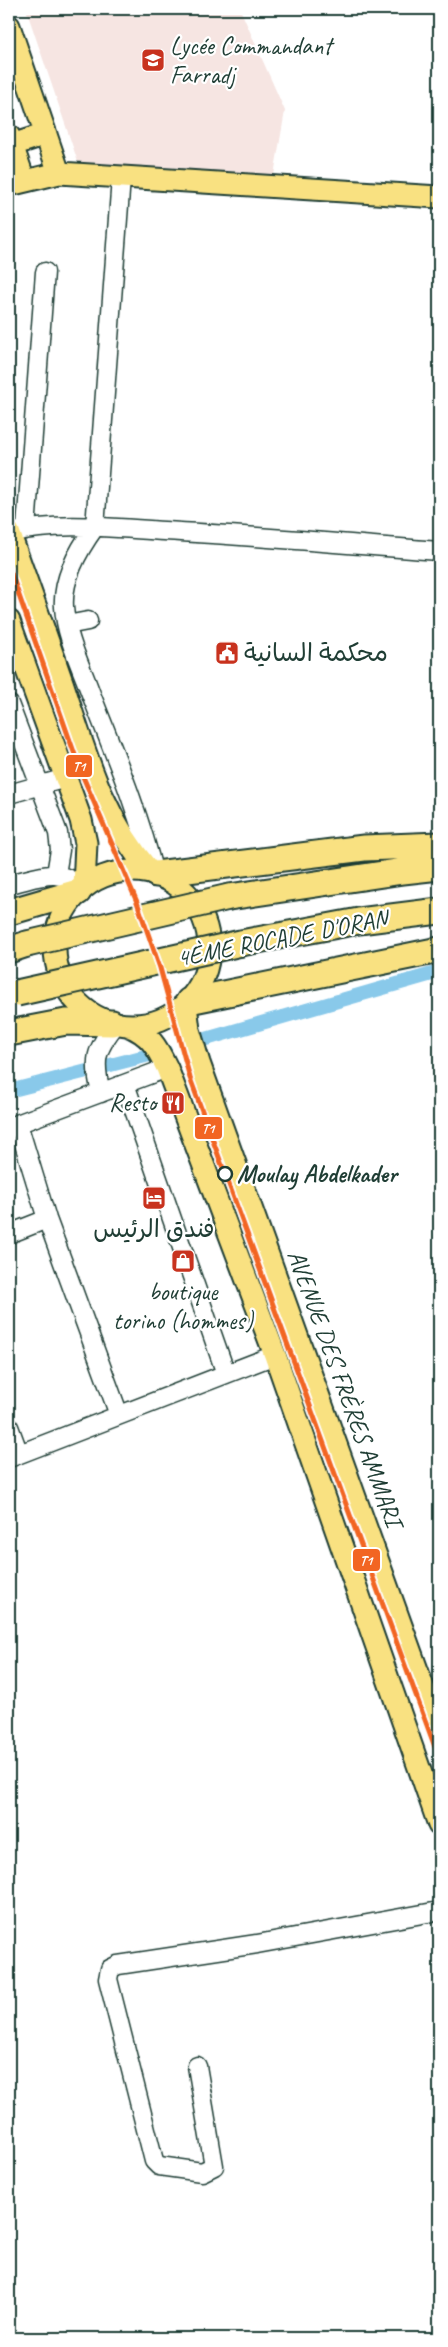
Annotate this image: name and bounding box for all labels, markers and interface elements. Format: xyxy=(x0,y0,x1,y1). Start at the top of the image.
place label: Lycée Commandant Farradj xyxy=(170,30,335,91)
school or university icon: Lycée Commandant Farradj xyxy=(140,47,166,73)
place label: محكمة السانية xyxy=(244,637,388,669)
public building icon: محكمة السانية xyxy=(214,640,240,666)
line badge: T1 xyxy=(65,754,93,778)
text: T1 xyxy=(73,758,87,775)
street label: 4ÈME ROCADE D'ORAN xyxy=(174,901,394,974)
place label: Resto xyxy=(109,1087,159,1119)
restaurant icon: Resto xyxy=(160,1090,186,1116)
line badge: T1 xyxy=(194,1116,223,1140)
text: T1 xyxy=(202,1120,216,1137)
place label: Moulay Abdelkader xyxy=(237,1158,400,1190)
marker: Moulay Abdelkader xyxy=(217,1166,233,1182)
hotel icon: فندق الرئيس xyxy=(141,1185,167,1211)
place label: فندق الرئيس xyxy=(93,1213,215,1245)
street label: AVENUE DES FRÈRES AMMARI xyxy=(280,1245,412,1536)
shop icon: boutique torino (hommes) xyxy=(170,1248,196,1274)
place label: boutique torino (hommes) xyxy=(113,1276,255,1337)
line badge: T1 xyxy=(352,1548,381,1572)
text: T1 xyxy=(360,1552,374,1569)

